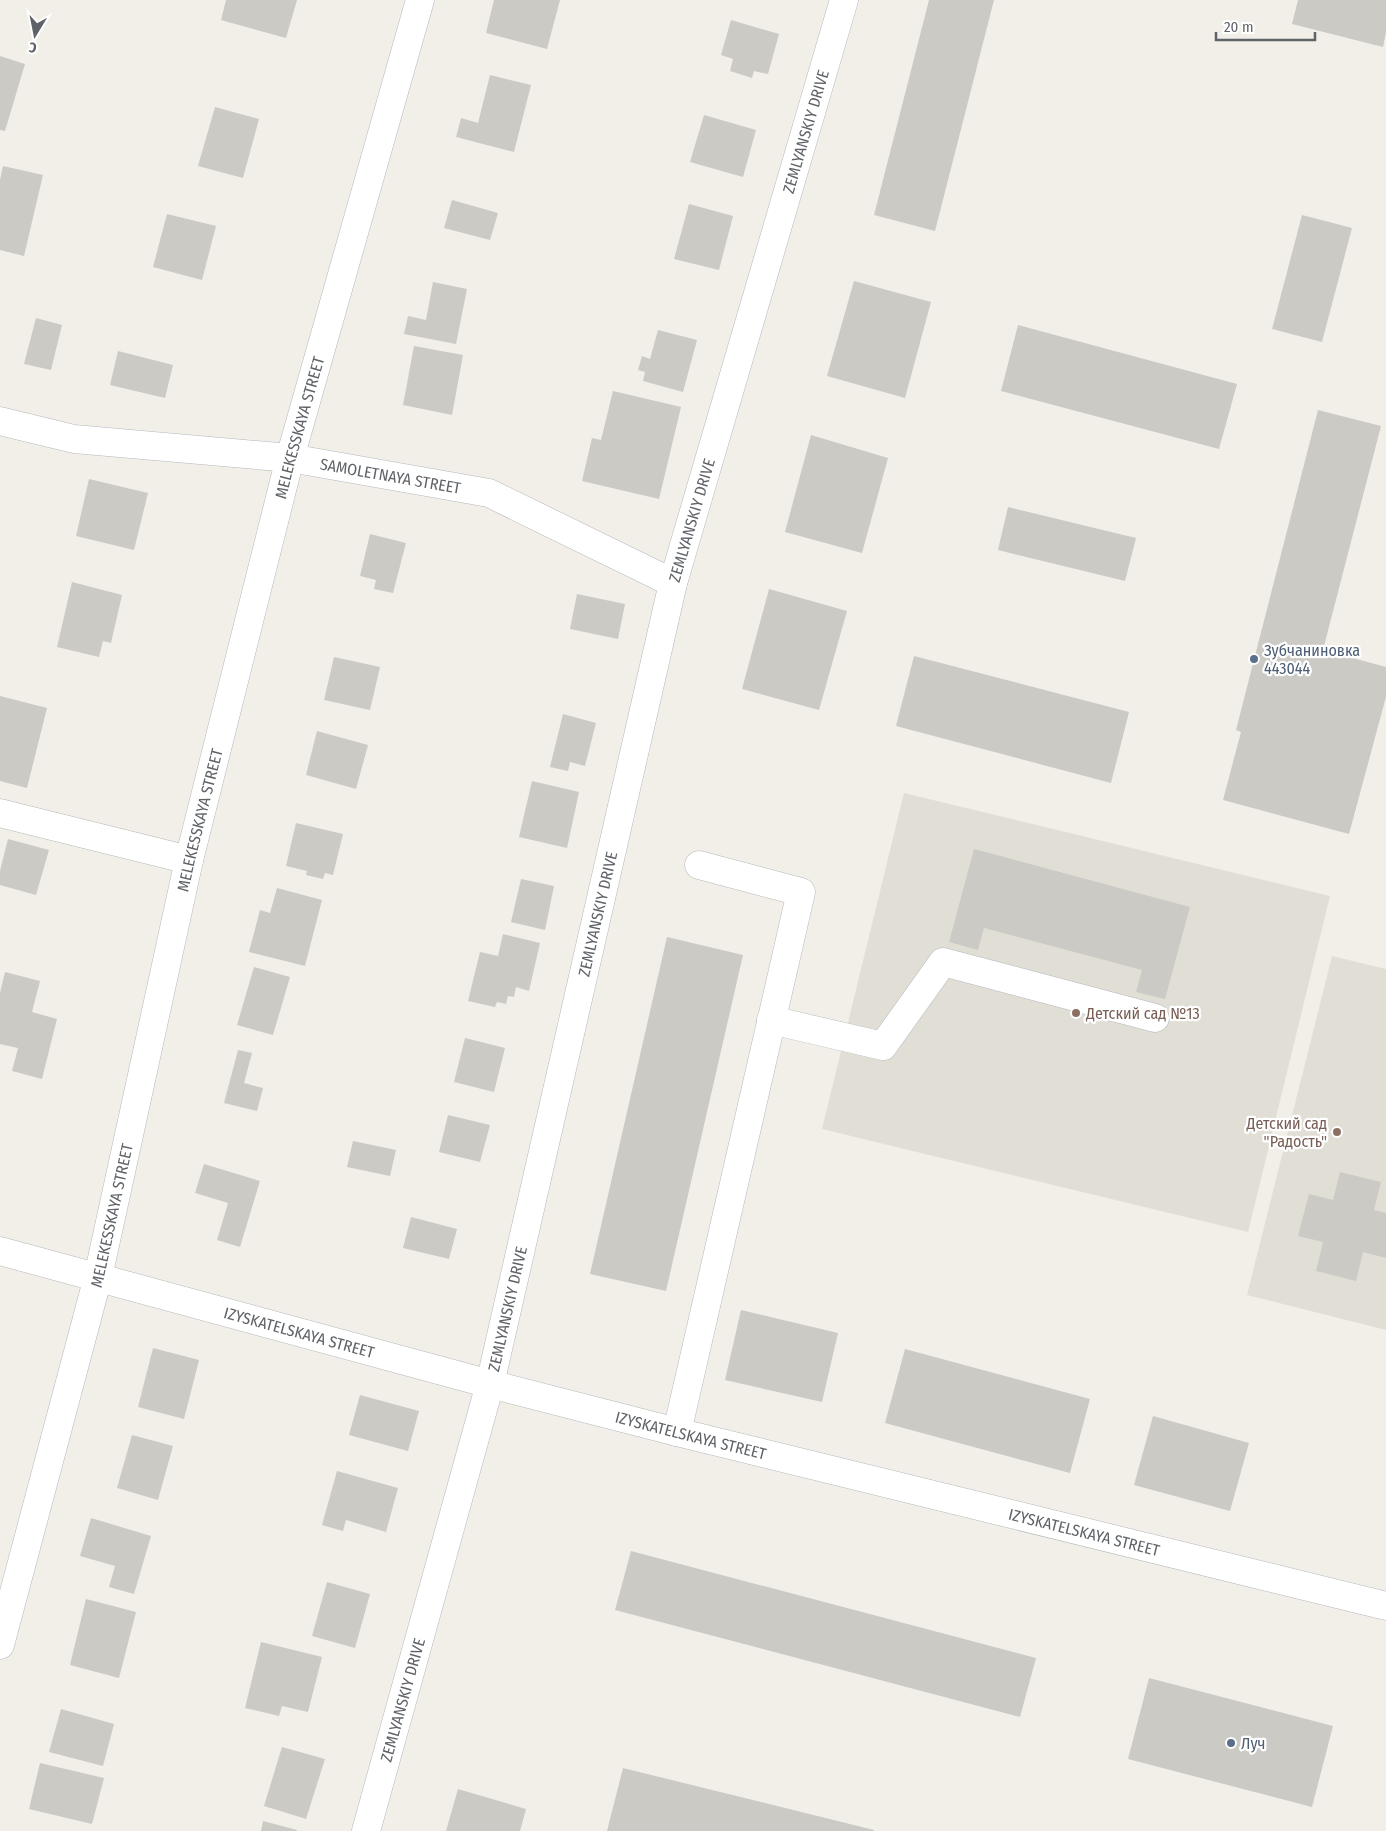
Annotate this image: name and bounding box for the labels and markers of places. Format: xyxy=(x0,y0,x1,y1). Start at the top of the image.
place label: Зубчаниновка 443044 xyxy=(1264,641,1360,678)
marker: Зубчаниновка 443044 xyxy=(1248,653,1260,665)
place label: Детский сад №13 xyxy=(1085,1004,1200,1023)
marker: Детский сад №13 xyxy=(1070,1007,1082,1019)
place label: Детский сад "Радость" xyxy=(1246,1114,1327,1151)
marker: Детский сад "Радость" xyxy=(1331,1126,1343,1138)
place label: Луч xyxy=(1241,1734,1265,1753)
marker: Луч xyxy=(1225,1737,1237,1749)

